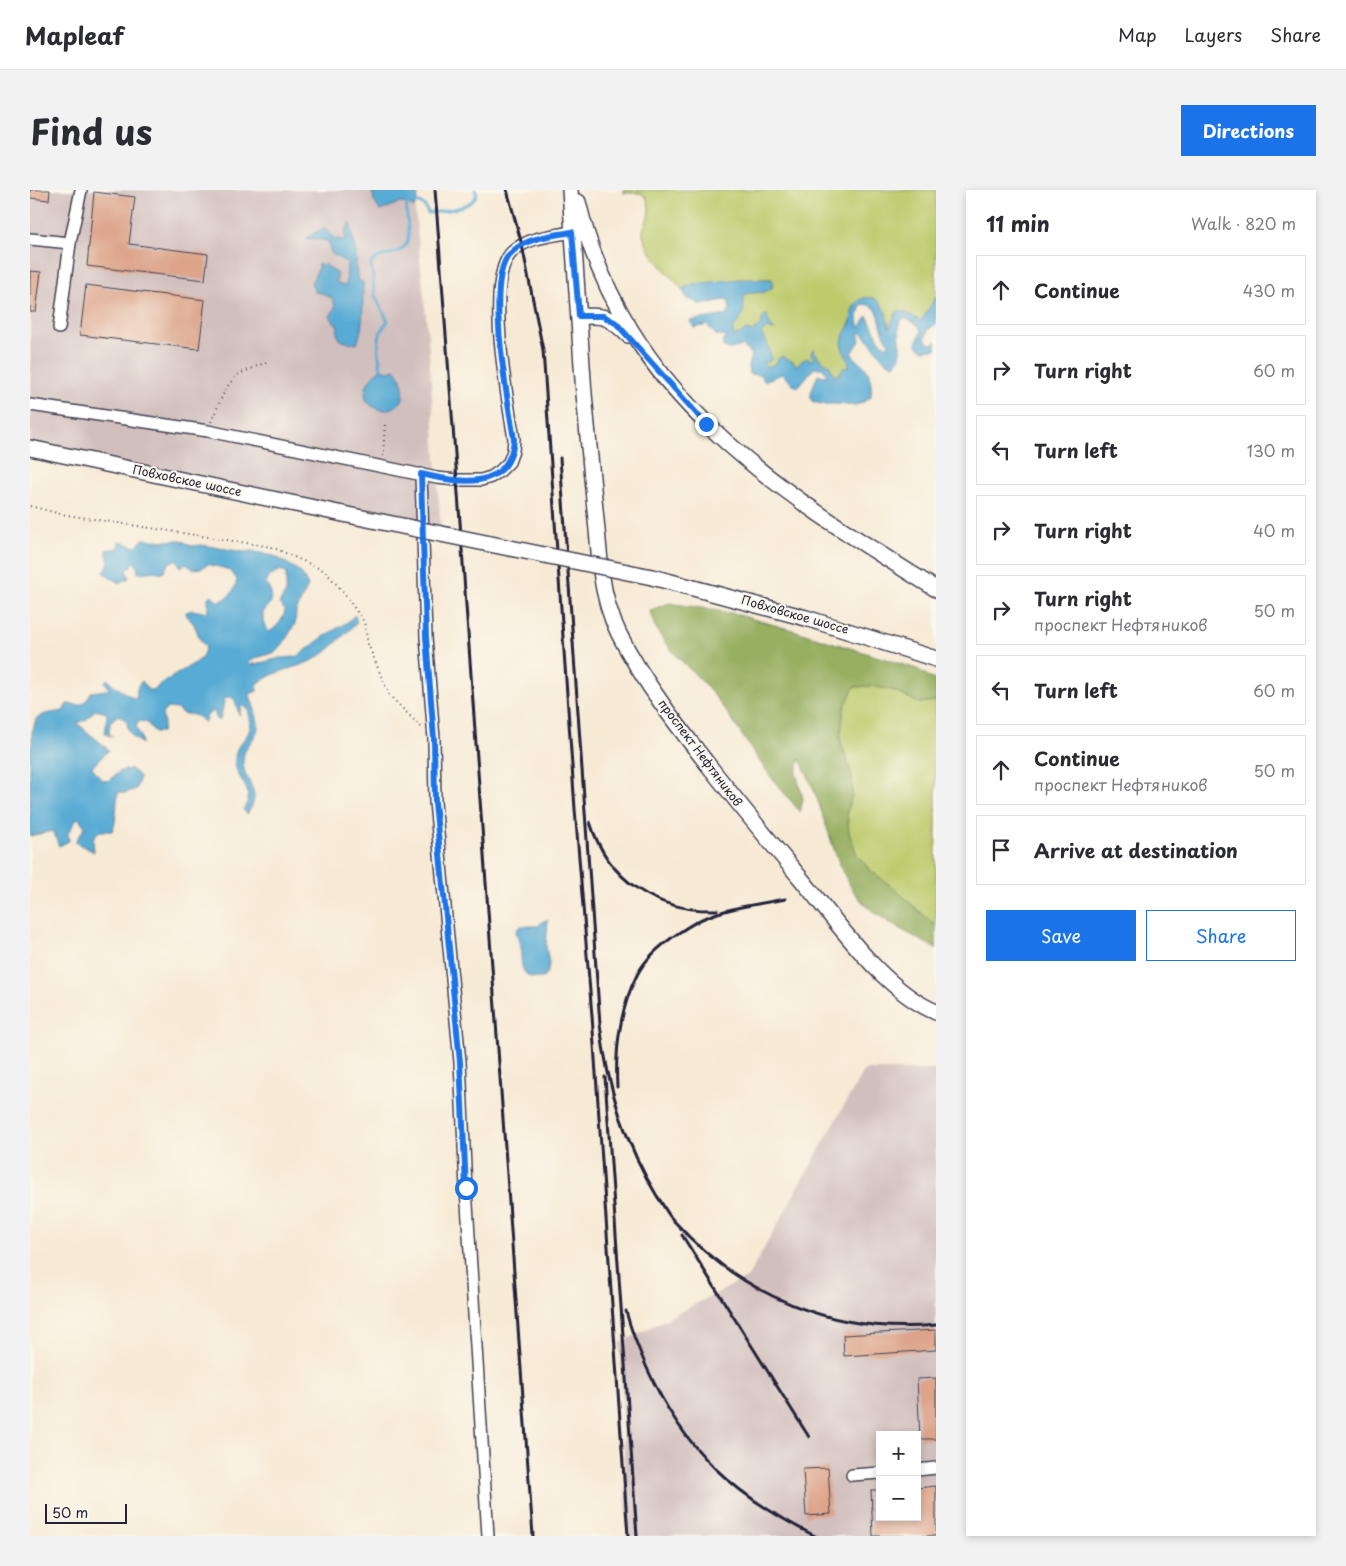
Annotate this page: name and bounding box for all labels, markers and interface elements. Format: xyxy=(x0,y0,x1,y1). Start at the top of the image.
text: Mapleaf xyxy=(25,17,124,53)
text: Map xyxy=(1118,21,1157,48)
text: Layers xyxy=(1185,21,1242,48)
text: Share xyxy=(1270,21,1321,48)
text: Find us xyxy=(30,104,152,157)
button: Directions xyxy=(1181,105,1316,156)
text: 11 min xyxy=(986,207,1050,239)
text: Walk · 820 m xyxy=(1191,211,1296,235)
icon: ahead xyxy=(987,276,1015,304)
text: Continue xyxy=(1034,276,1120,304)
text: 430 m xyxy=(1243,278,1295,302)
icon: right xyxy=(987,356,1015,384)
text: Turn right xyxy=(1034,356,1132,384)
text: 60 m xyxy=(1253,358,1295,382)
route end xyxy=(695,413,718,436)
icon: left xyxy=(987,436,1015,464)
text: Turn left xyxy=(1034,436,1118,464)
text: 130 m xyxy=(1247,438,1295,462)
street label: Повховское шоссе xyxy=(131,460,243,500)
icon: right xyxy=(987,516,1015,544)
text: Turn right xyxy=(1034,516,1132,544)
text: 40 m xyxy=(1253,518,1295,542)
text: Turn right xyxy=(1034,584,1132,612)
street label: Повховское шоссе xyxy=(739,590,851,638)
icon: right xyxy=(987,596,1015,624)
text: 50 m xyxy=(1254,598,1295,622)
text: проспект Нефтяников xyxy=(1034,612,1208,636)
icon: left xyxy=(987,676,1015,704)
text: Turn left xyxy=(1034,676,1118,704)
text: 60 m xyxy=(1253,678,1295,702)
street label: проспект Нефтяников xyxy=(654,695,747,810)
text: Continue xyxy=(1034,744,1120,772)
icon: ahead xyxy=(987,756,1015,784)
text: 50 m xyxy=(1254,758,1295,782)
text: проспект Нефтяников xyxy=(1034,772,1208,796)
icon: arrive xyxy=(987,836,1015,864)
text: Arrive at destination xyxy=(1034,836,1238,864)
button: Save xyxy=(986,910,1136,961)
button: Share xyxy=(1146,910,1296,961)
route start xyxy=(455,1177,478,1200)
map controls xyxy=(876,1431,921,1521)
button: + xyxy=(876,1431,921,1476)
button: − xyxy=(876,1476,921,1521)
scale bar xyxy=(45,1501,128,1524)
text: 50 m xyxy=(52,1502,88,1523)

